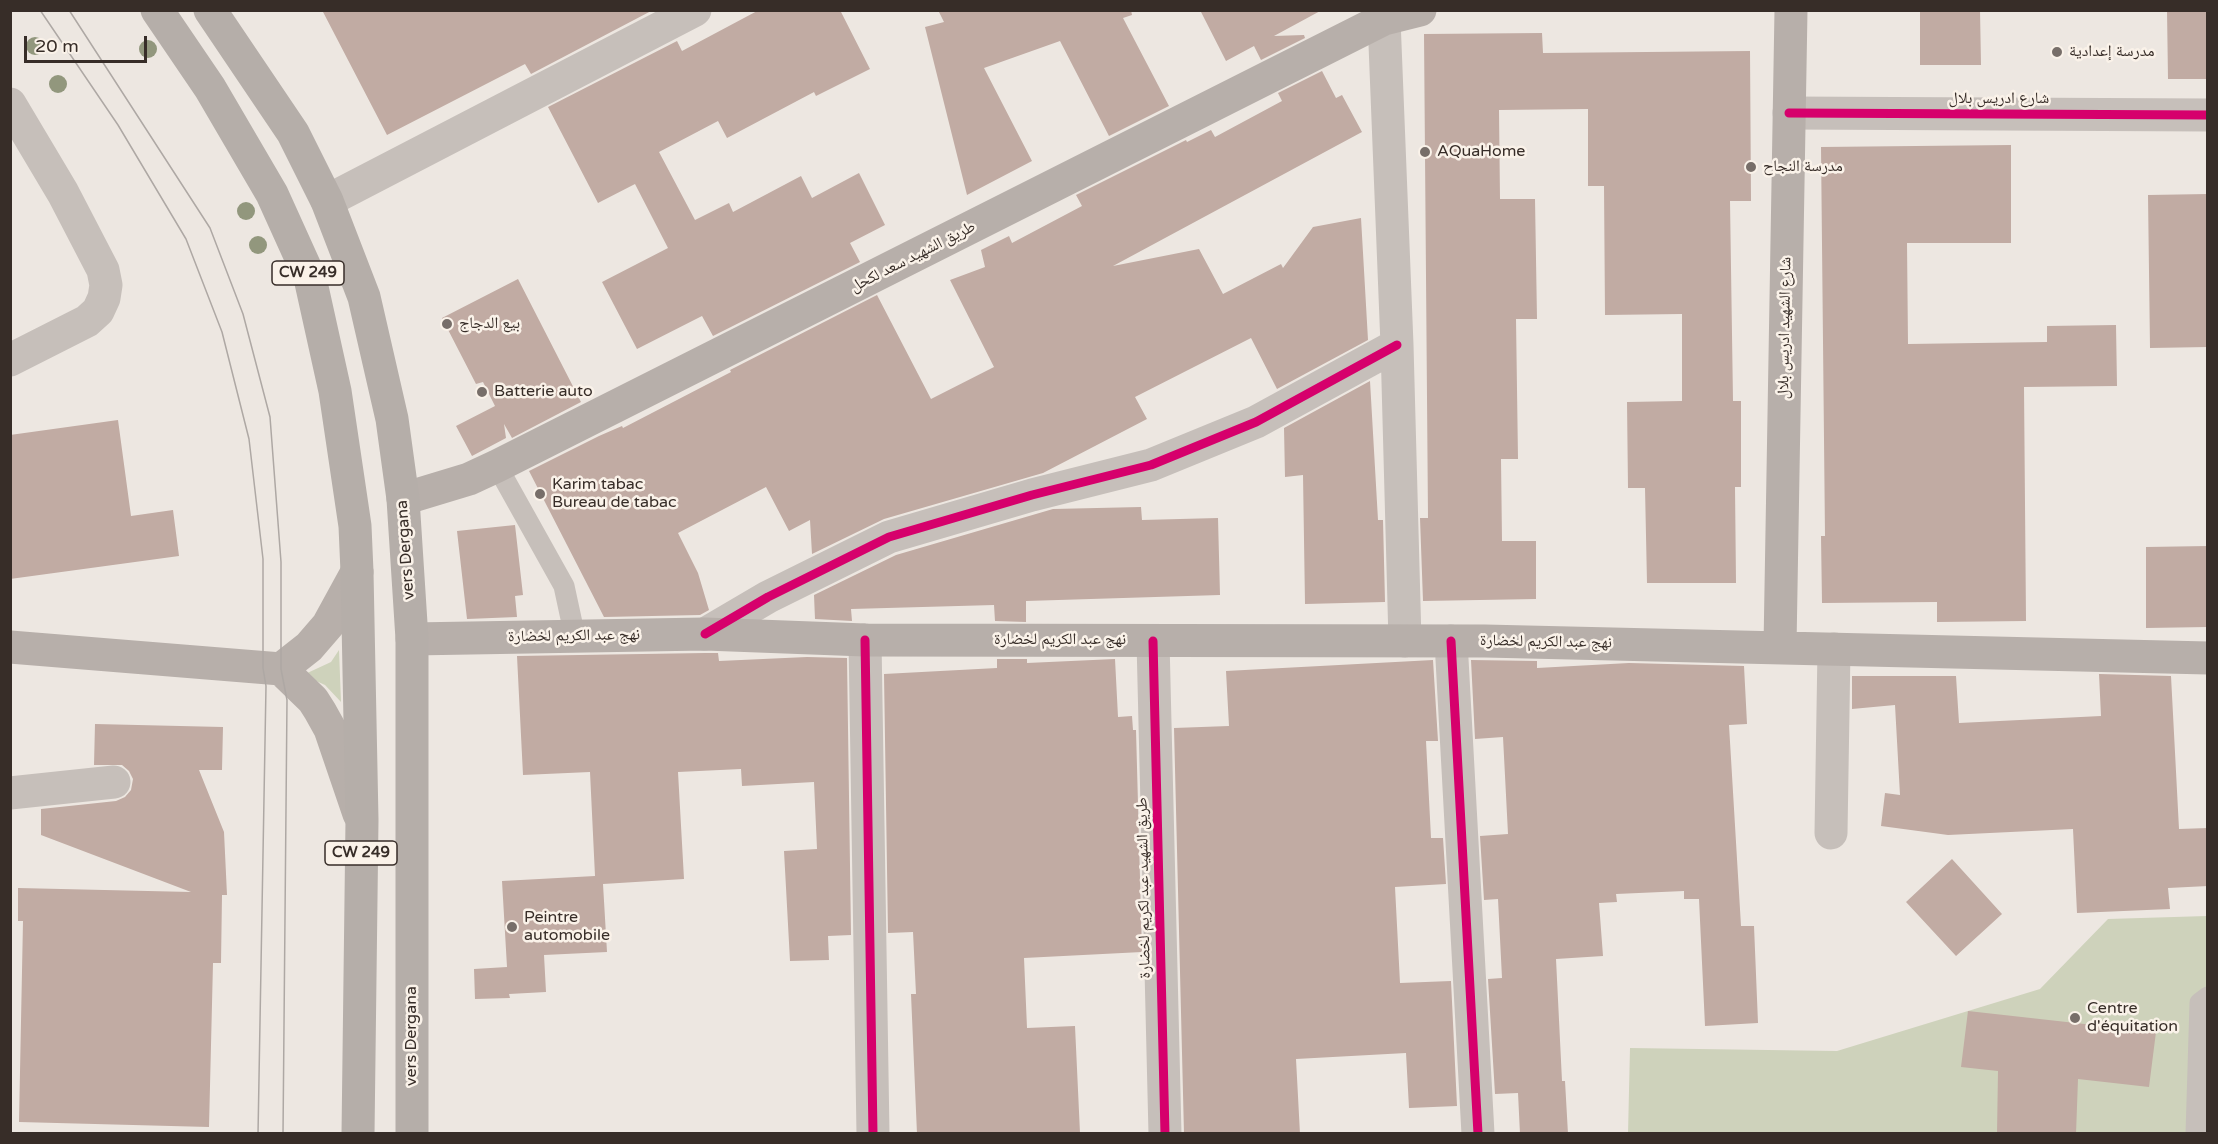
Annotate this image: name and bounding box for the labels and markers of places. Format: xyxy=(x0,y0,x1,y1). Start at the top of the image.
place label: مدرسة إعدادية xyxy=(2069,42,2155,62)
marker: مدرسة إعدادية xyxy=(2050,45,2064,59)
place label: AQuaHome xyxy=(1437,142,1525,162)
marker: AQuaHome xyxy=(1418,145,1432,159)
place label: مدرسة النجاح xyxy=(1763,157,1843,177)
marker: مدرسة النجاح xyxy=(1744,160,1758,174)
place label: بيع الدجاج xyxy=(459,314,520,334)
marker: بيع الدجاج xyxy=(440,317,454,331)
place label: Batterie auto xyxy=(494,382,593,402)
marker: Batterie auto xyxy=(475,385,489,399)
place label: Karim tabac Bureau de tabac xyxy=(552,475,677,513)
marker: Karim tabac Bureau de tabac xyxy=(533,487,547,501)
place label: Peintre automobile xyxy=(524,908,610,946)
marker: Peintre automobile xyxy=(505,920,519,934)
place label: Centre d'équitation xyxy=(2087,999,2178,1037)
marker: Centre d'équitation xyxy=(2068,1011,2082,1025)

